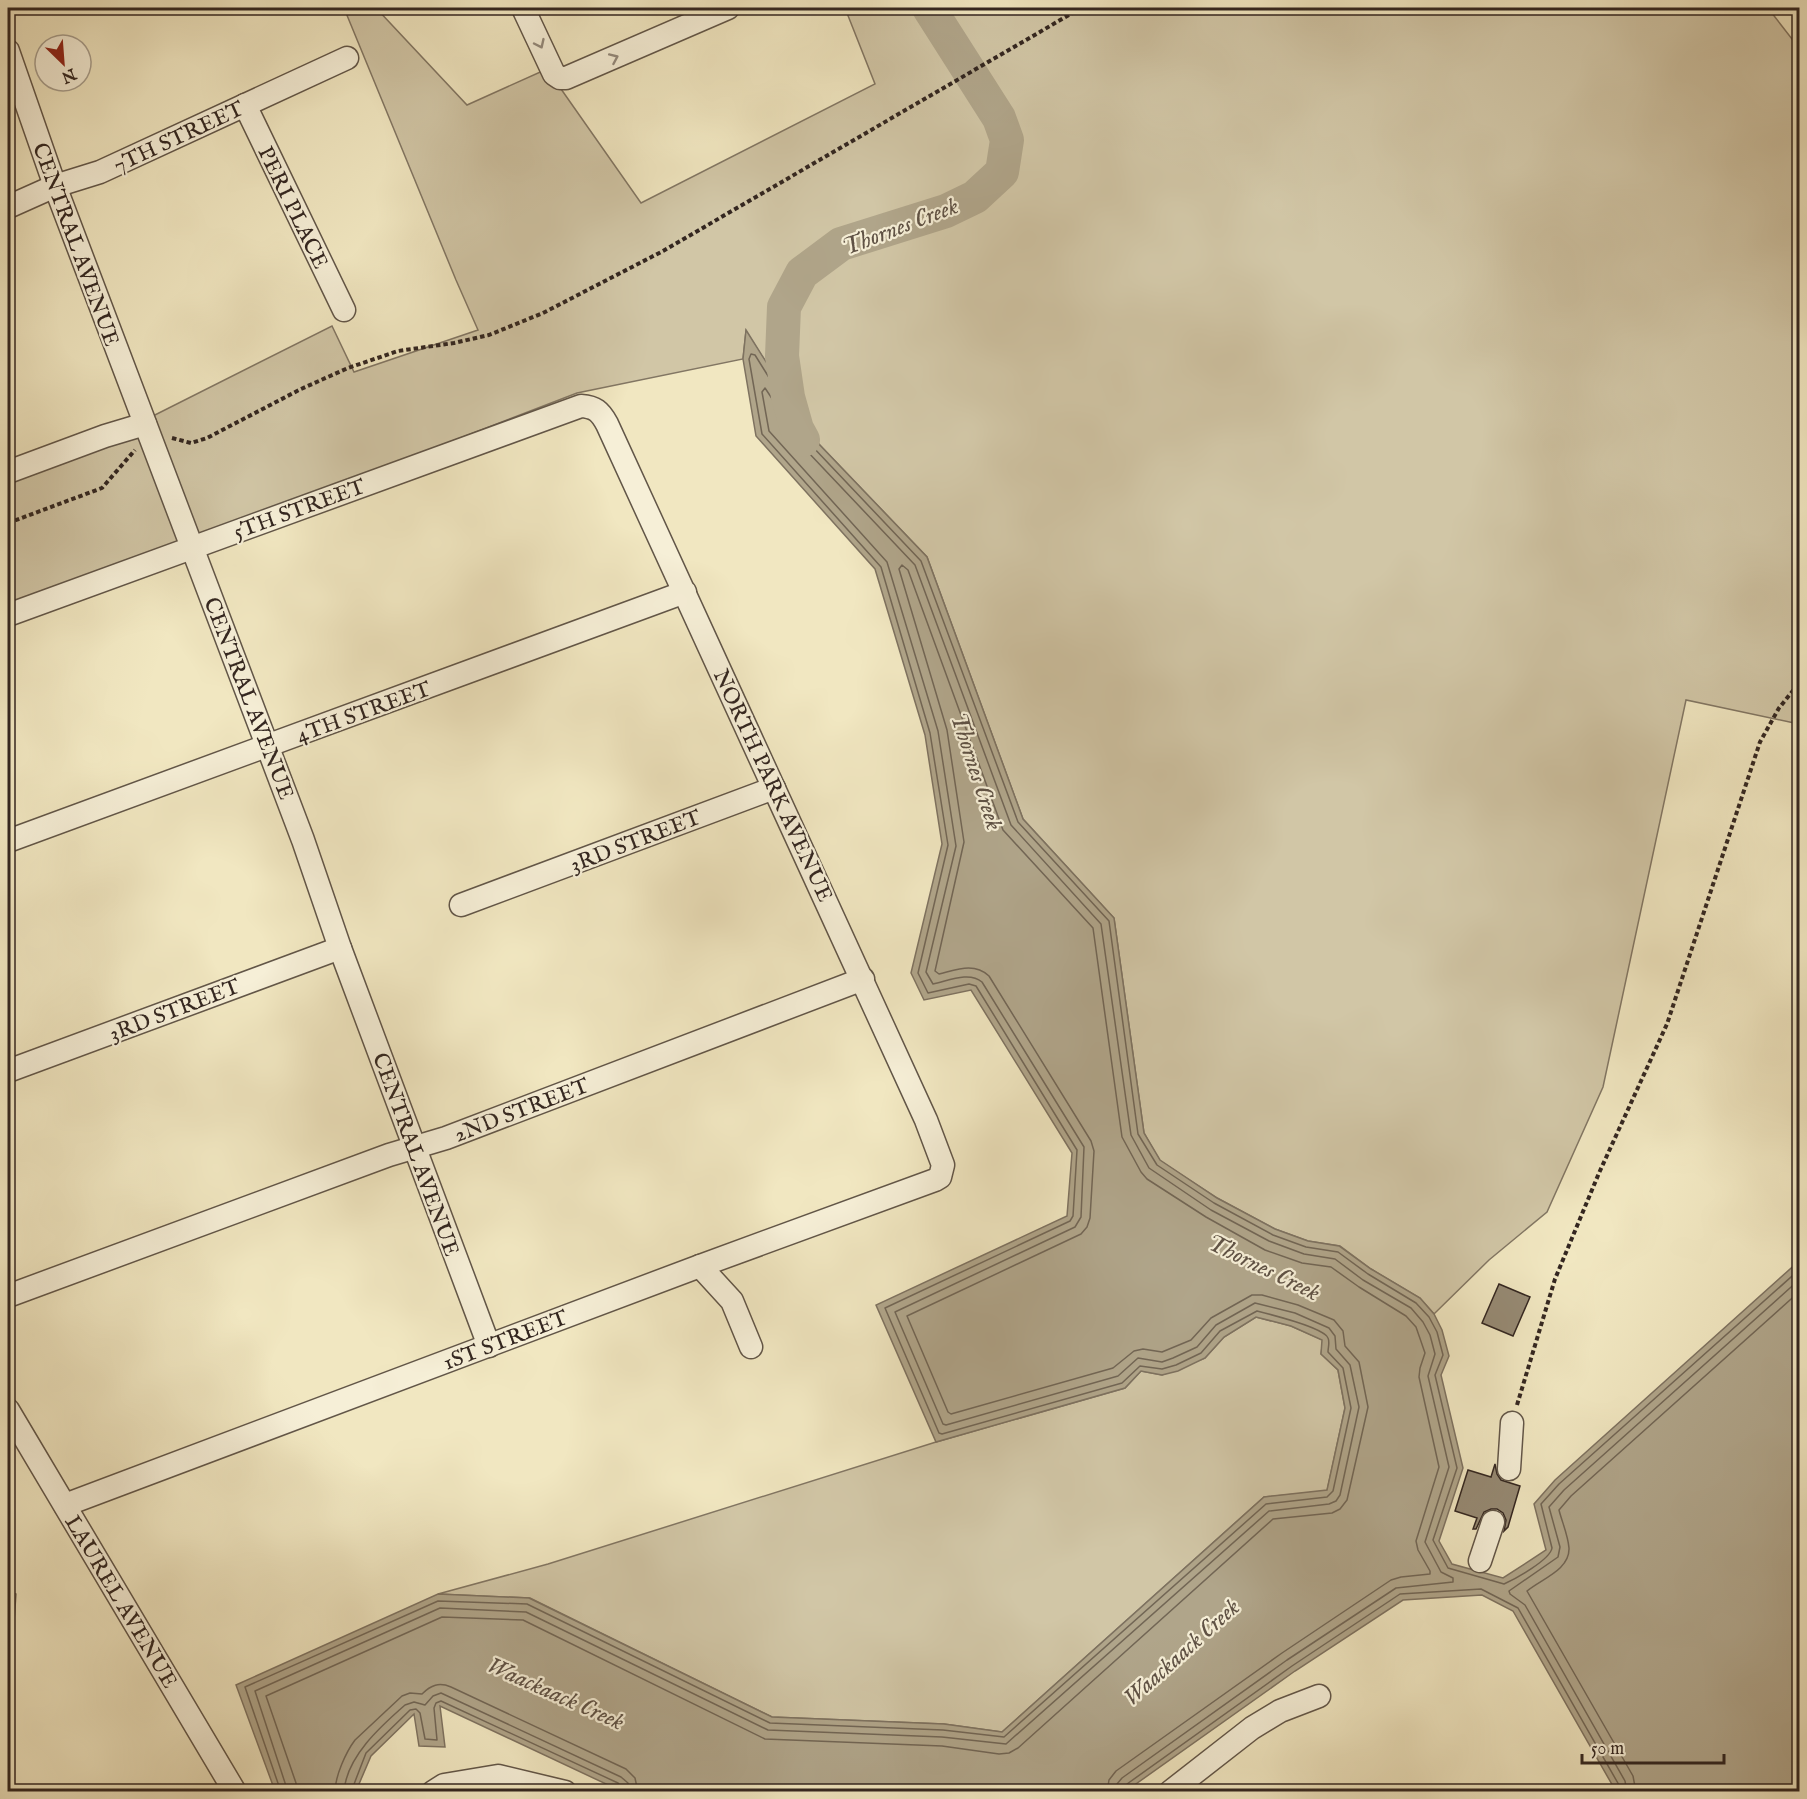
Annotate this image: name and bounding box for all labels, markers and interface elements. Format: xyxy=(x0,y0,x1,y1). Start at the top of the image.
north arrow xyxy=(33,33,93,93)
one-way arrow xyxy=(533,37,545,48)
one-way arrow xyxy=(608,53,619,65)
text: N xyxy=(58,62,80,87)
street label: 7TH STREET xyxy=(109,95,248,180)
street label: CENTRAL AVENUE xyxy=(25,139,125,350)
street label: PERI PLACE xyxy=(251,142,334,274)
water label: Thornes Creek xyxy=(838,191,963,264)
street label: 5TH STREET xyxy=(230,473,369,547)
street label: CENTRAL AVENUE xyxy=(197,594,300,804)
street label: NORTH PARK AVENUE xyxy=(706,665,838,907)
street label: 4TH STREET xyxy=(293,676,435,750)
water label: Thornes Creek xyxy=(942,709,1009,835)
street label: 3RD STREET xyxy=(566,804,705,880)
street label: 3RD STREET xyxy=(105,973,244,1049)
street label: CENTRAL AVENUE xyxy=(365,1049,465,1260)
street label: 2ND STREET xyxy=(450,1072,593,1149)
water label: Thornes Creek xyxy=(1202,1228,1325,1309)
street label: 1ST STREET xyxy=(440,1304,572,1377)
street label: LAUREL AVENUE xyxy=(58,1510,183,1694)
water label: Waackaack Creek xyxy=(1117,1592,1247,1714)
water label: Waackaack Creek xyxy=(482,1650,629,1739)
scale bar xyxy=(1582,1727,1724,1765)
text: 50 m xyxy=(1591,1738,1624,1761)

